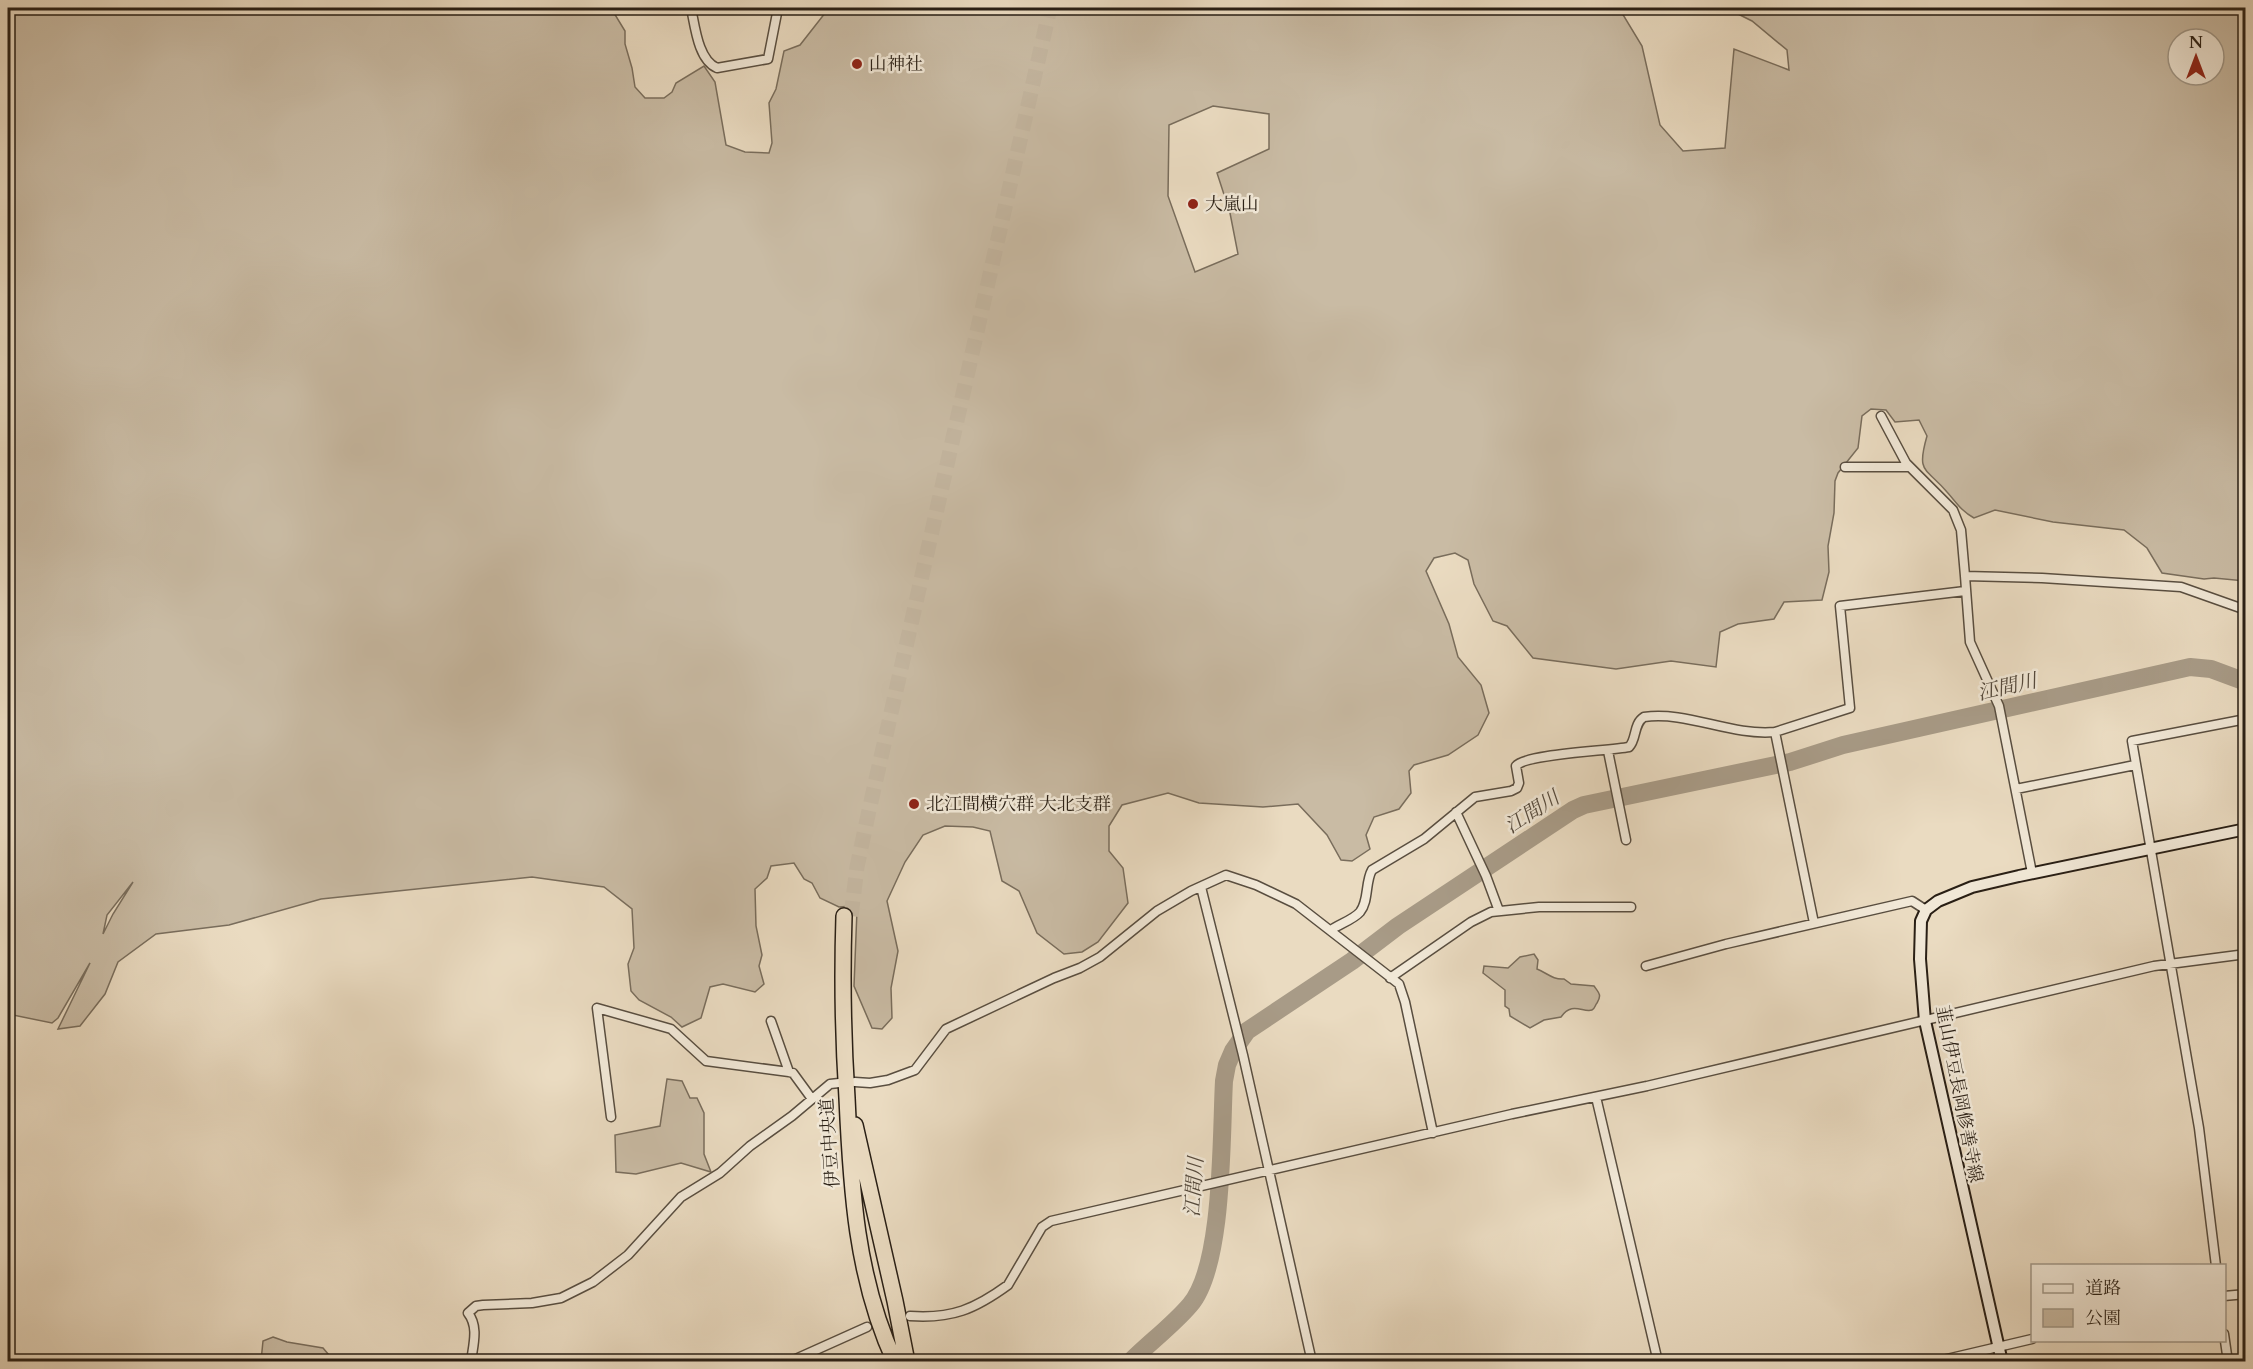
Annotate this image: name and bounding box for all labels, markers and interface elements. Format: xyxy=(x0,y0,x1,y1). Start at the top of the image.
north arrow xyxy=(2166,27,2226,87)
text: N xyxy=(2189,32,2203,54)
place label: 山神社 xyxy=(869,52,923,77)
marker: 山神社 xyxy=(850,57,864,71)
place label: 大嵐山 xyxy=(1205,192,1259,217)
marker: 大嵐山 xyxy=(1186,197,1200,211)
water label: 江間川 xyxy=(1975,667,2041,707)
water label: 江間川 xyxy=(1499,783,1566,840)
place label: 北江間横穴群 大北支群 xyxy=(926,792,1111,817)
marker: 北江間横穴群 大北支群 xyxy=(907,797,921,811)
street label: 韮山伊豆長岡修善寺線 xyxy=(1930,1003,1988,1185)
street label: 伊豆中央道 xyxy=(814,1097,846,1189)
water label: 江間川 xyxy=(1178,1154,1210,1218)
legend xyxy=(2031,1264,2226,1342)
text: 道路 xyxy=(2085,1276,2121,1301)
text: 公園 xyxy=(2085,1306,2121,1331)

